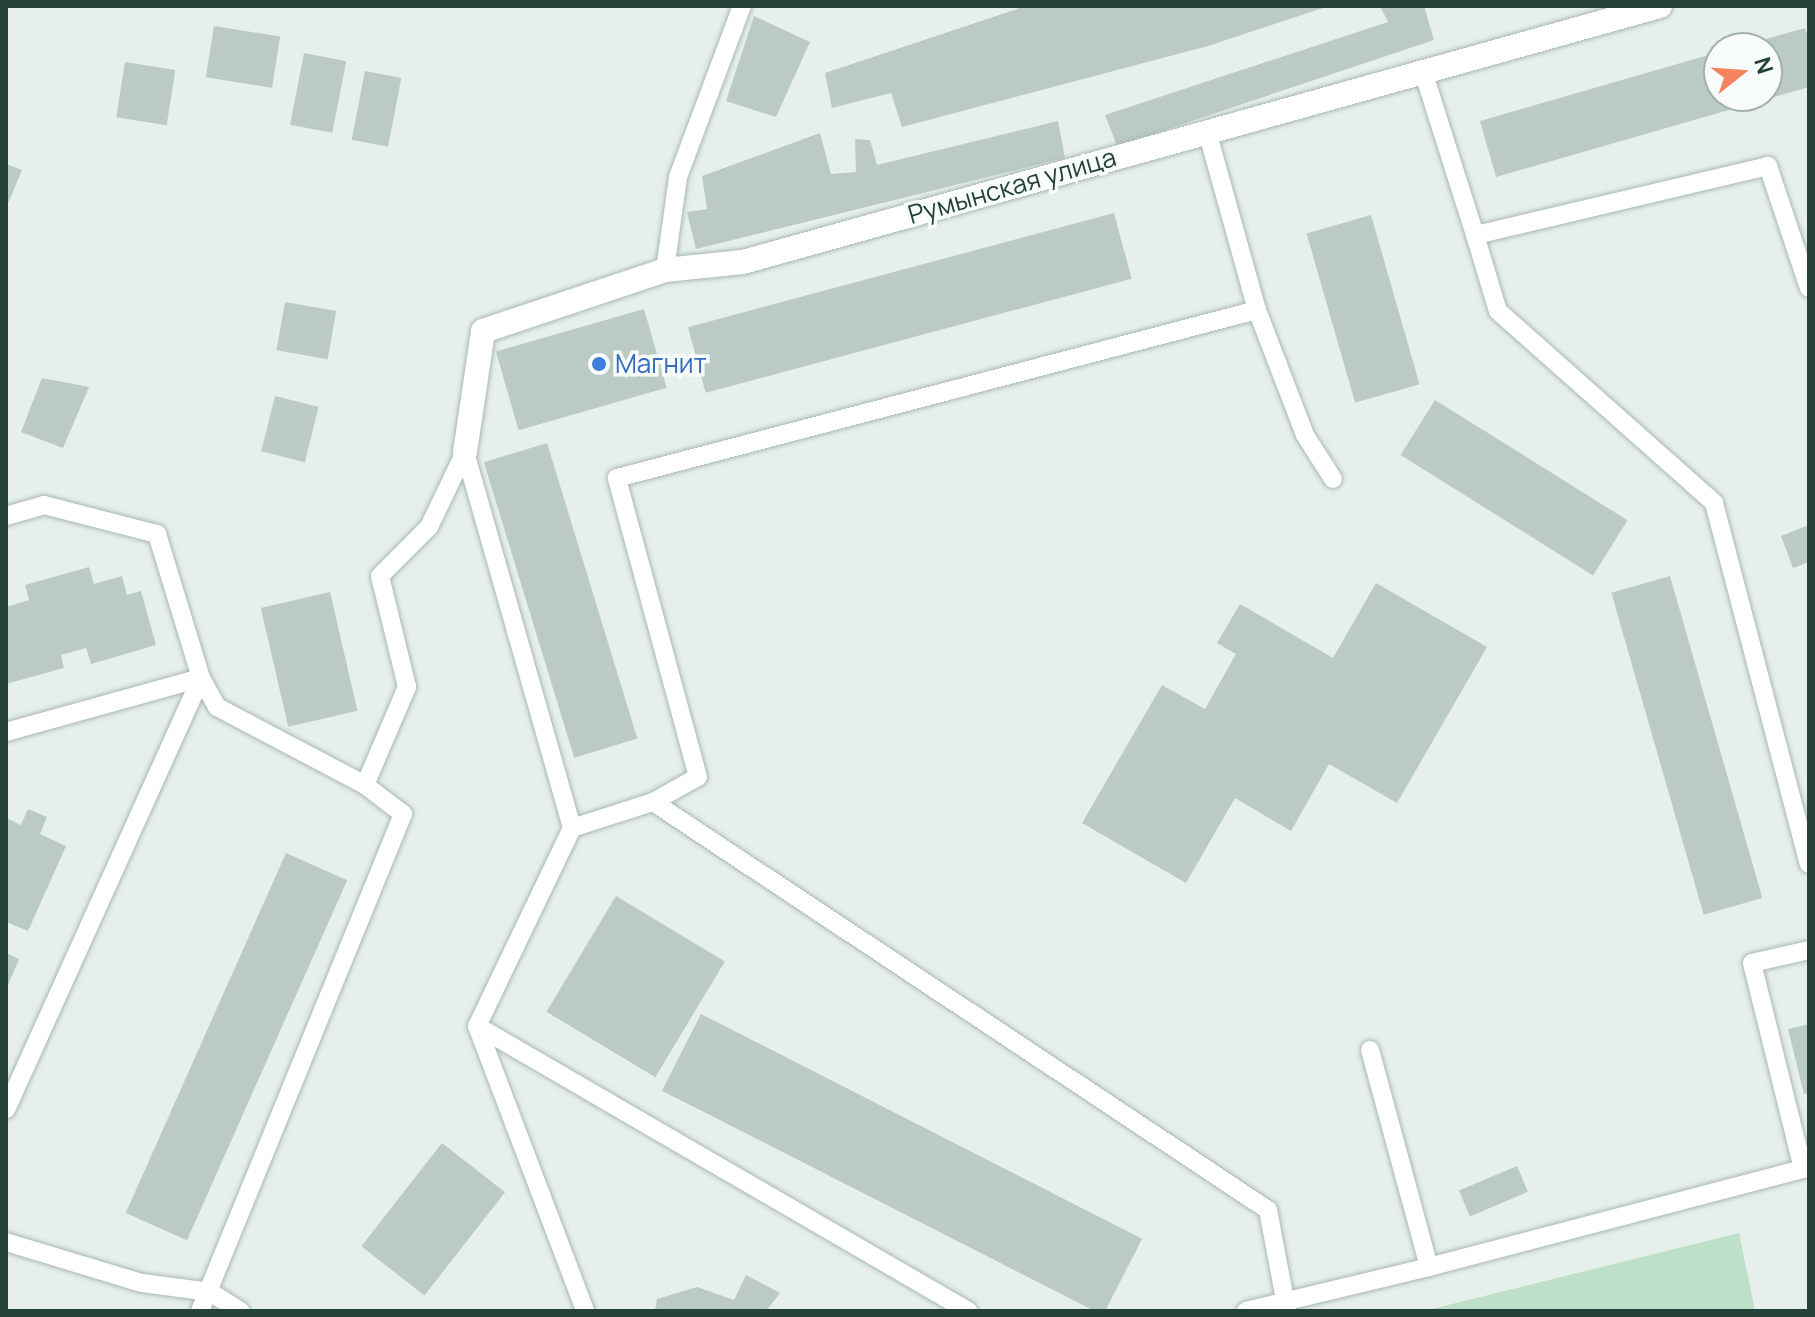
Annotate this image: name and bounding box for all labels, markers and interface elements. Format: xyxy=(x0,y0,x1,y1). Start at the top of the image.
north arrow xyxy=(1703,32,1783,112)
text: N xyxy=(1747,54,1781,77)
street label: Румынская улица xyxy=(904,141,1120,231)
place label: Магнит xyxy=(615,348,707,380)
marker: Магнит xyxy=(590,355,608,373)

